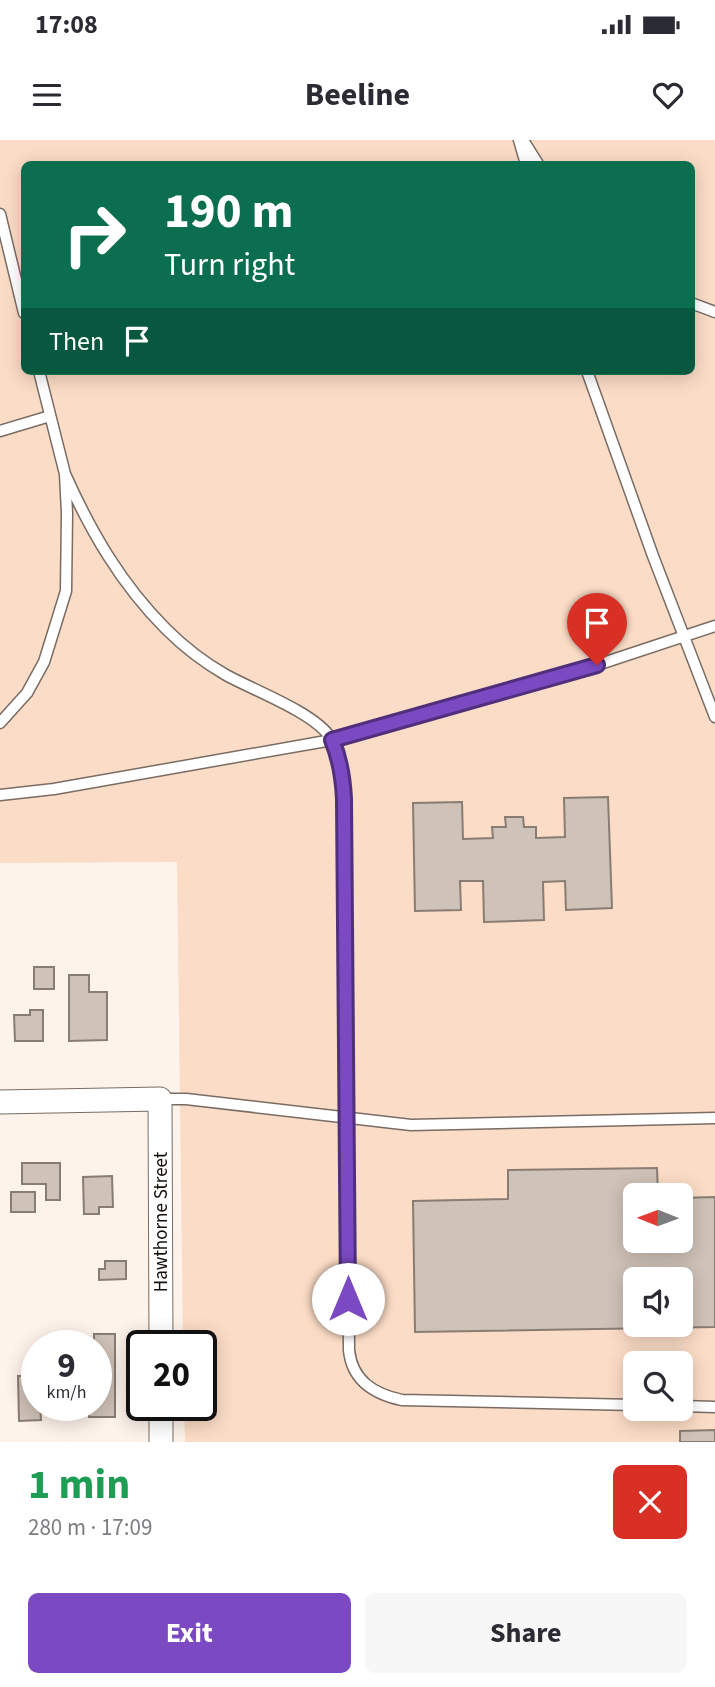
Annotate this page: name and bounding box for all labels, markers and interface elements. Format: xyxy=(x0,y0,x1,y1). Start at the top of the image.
text: 17:08 xyxy=(35,6,98,43)
text: Beeline xyxy=(305,72,410,118)
icon: menu xyxy=(28,76,66,114)
icon: heart xyxy=(649,76,687,114)
text: 190 m xyxy=(164,177,293,247)
icon: right xyxy=(49,189,140,280)
text: Turn right xyxy=(164,242,295,288)
icon: arrive xyxy=(118,322,156,360)
text: Then xyxy=(49,323,104,360)
pin xyxy=(567,593,627,665)
icon: arrive xyxy=(578,604,616,642)
street label: Hawthorne Street xyxy=(148,1151,175,1292)
north arrow xyxy=(623,1183,693,1253)
map controls xyxy=(623,1183,693,1421)
position arrow xyxy=(311,1262,385,1336)
button: sound xyxy=(623,1267,693,1337)
speed limit sign: 20 xyxy=(126,1330,217,1421)
text: 9 xyxy=(57,1341,76,1391)
button: search xyxy=(623,1351,693,1421)
text: km/h xyxy=(47,1380,86,1405)
text: 1 min xyxy=(28,1455,130,1515)
button: close xyxy=(613,1465,687,1539)
text: 280 m · 17:09 xyxy=(28,1511,152,1544)
button: Exit xyxy=(28,1593,351,1673)
button: Share xyxy=(365,1593,687,1673)

